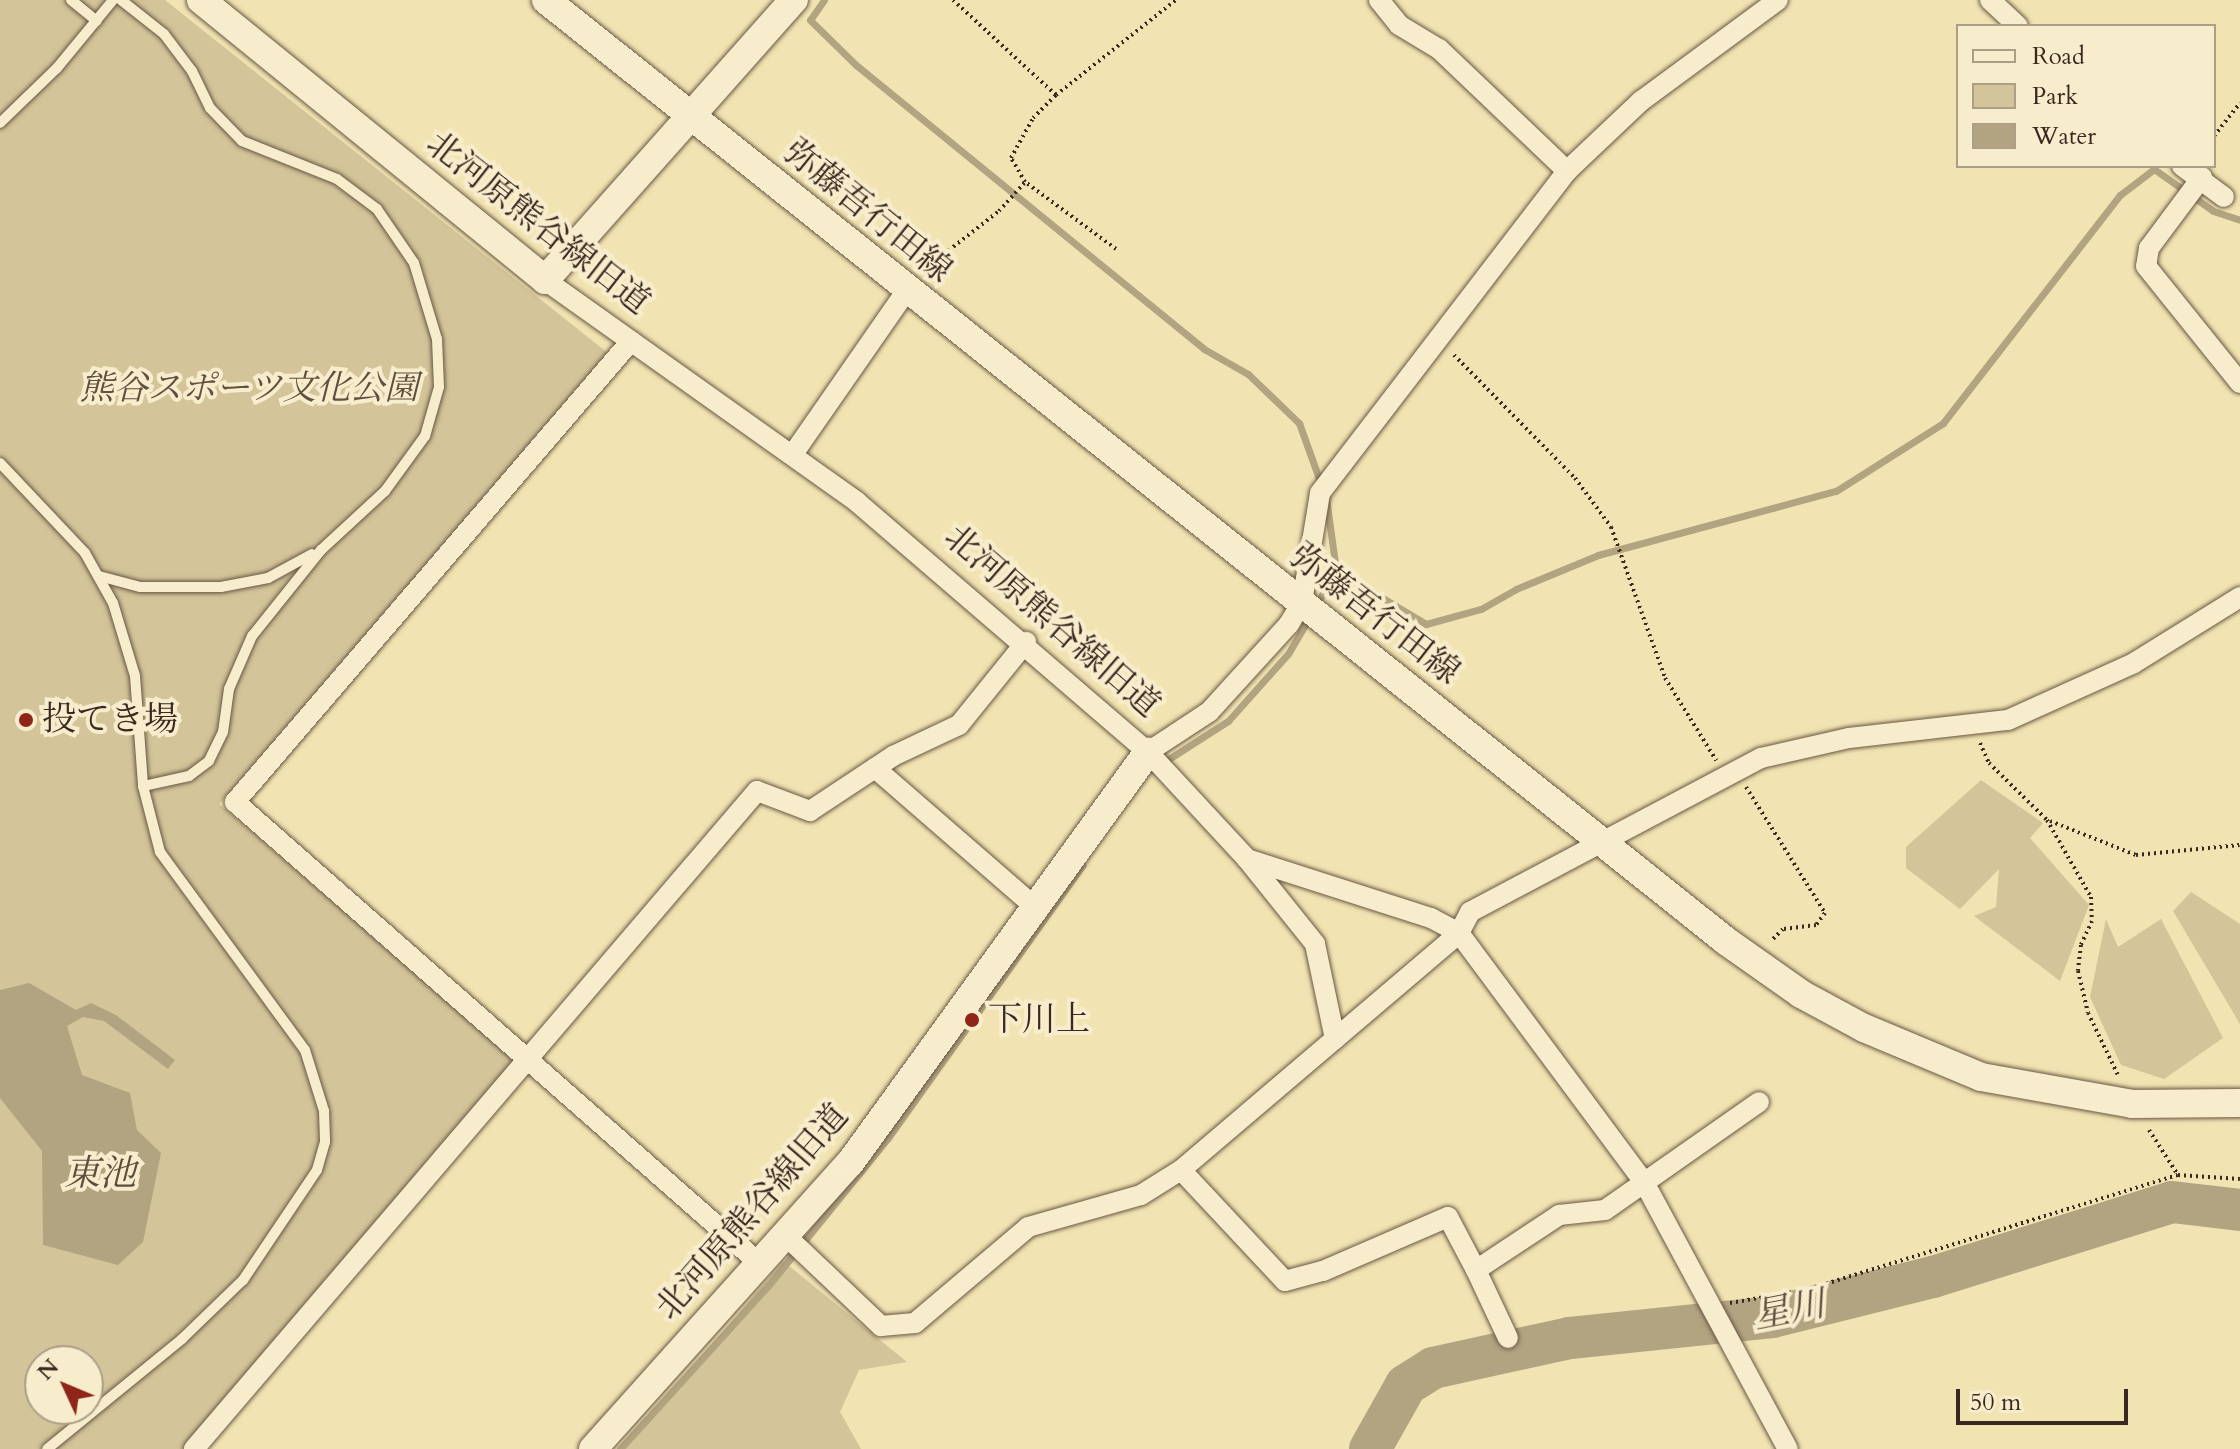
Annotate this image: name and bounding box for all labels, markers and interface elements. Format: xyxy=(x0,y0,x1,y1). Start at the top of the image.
legend xyxy=(1956,24,2216,168)
text: Road xyxy=(2032,40,2085,73)
text: Park xyxy=(2032,80,2078,113)
text: Water xyxy=(2032,120,2096,153)
street label: 北河原熊谷線旧道 xyxy=(418,123,658,323)
street label: 弥藤吾行田線 xyxy=(776,131,960,291)
park label: 熊谷スポーツ文化公園 xyxy=(79,369,419,409)
street label: 北河原熊谷線旧道 xyxy=(936,516,1168,726)
street label: 弥藤吾行田線 xyxy=(1282,535,1468,693)
place label: 投てき場 xyxy=(42,700,178,740)
marker: 投てき場 xyxy=(17,711,35,729)
place label: 下川上 xyxy=(988,1000,1090,1040)
marker: 下川上 xyxy=(963,1011,981,1029)
street label: 北河原熊谷線旧道 xyxy=(647,1096,857,1328)
water label: 東池 xyxy=(64,1152,136,1196)
water label: 星川 xyxy=(1750,1282,1828,1338)
north arrow xyxy=(24,1345,104,1425)
text: N xyxy=(31,1352,66,1387)
scale bar xyxy=(1960,1373,2132,1423)
text: 50 m xyxy=(1970,1386,2021,1419)

